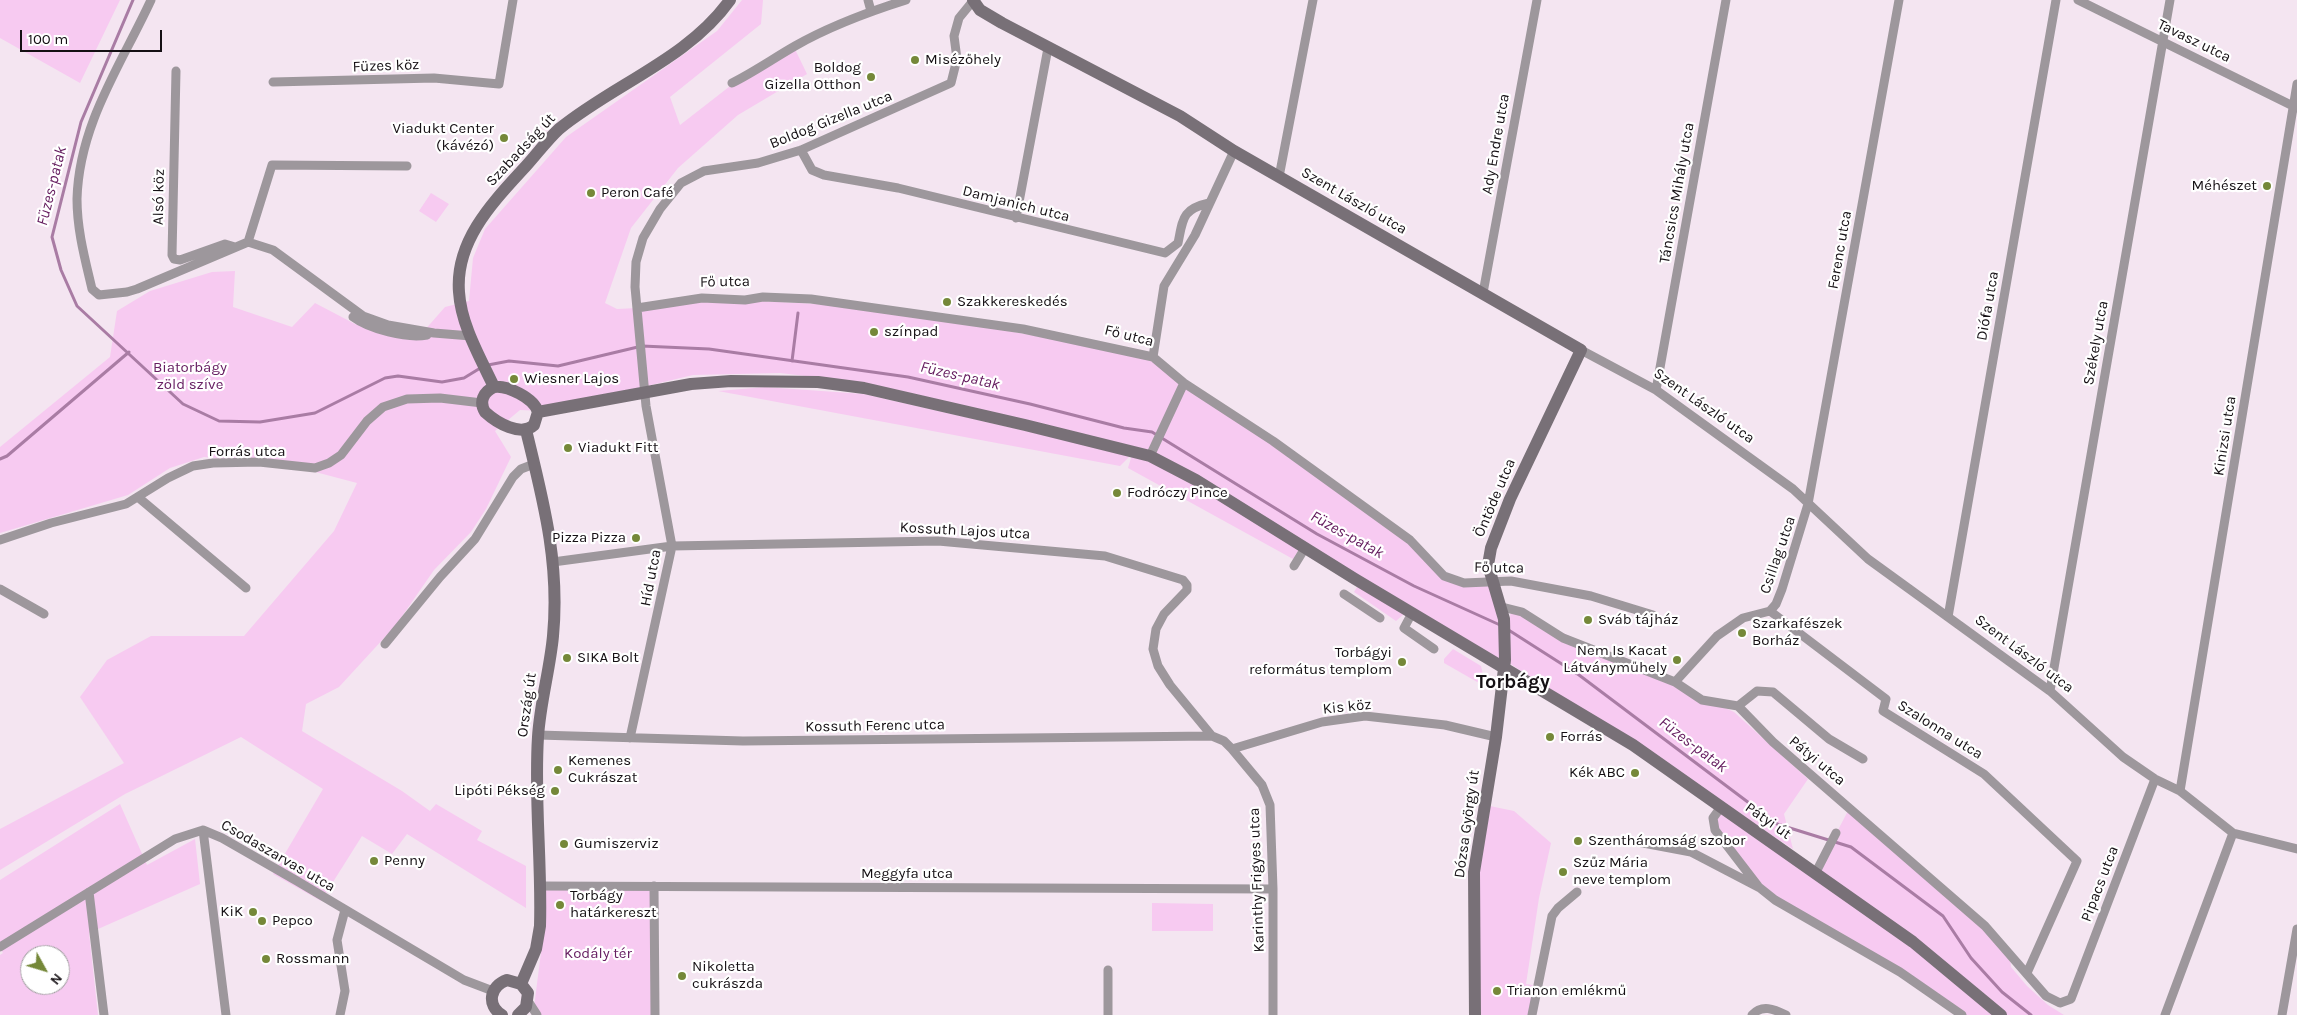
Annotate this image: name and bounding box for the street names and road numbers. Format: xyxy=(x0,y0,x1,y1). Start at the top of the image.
street label: Tavasz utca xyxy=(2154,15,2234,67)
street label: Füzes köz xyxy=(352,56,420,76)
street label: Boldog Gizella utca xyxy=(767,87,895,153)
street label: Ady Endre utca xyxy=(1478,92,1514,196)
street label: Szabadság út xyxy=(483,110,559,190)
street label: Táncsics Mihály utca xyxy=(1656,121,1698,265)
street label: Szent László utca xyxy=(1298,163,1410,239)
street label: Alsó köz xyxy=(150,169,168,225)
street label: Damjanich utca xyxy=(961,182,1071,226)
street label: Ferenc utca xyxy=(1824,209,1856,291)
street label: Diófa utca xyxy=(1973,270,2003,342)
street label: Fő utca xyxy=(700,273,750,291)
street label: Székely utca xyxy=(2080,299,2112,387)
street label: Fő utca xyxy=(1103,321,1155,351)
street label: Szent László utca xyxy=(1650,364,1758,448)
street label: Kinizsi utca xyxy=(2210,395,2240,477)
street label: Forrás utca xyxy=(209,443,285,461)
street label: Öntöde utca xyxy=(1470,456,1520,540)
street label: Csillag utca xyxy=(1756,514,1800,596)
street label: Kossuth Lajos utca xyxy=(899,519,1031,543)
street label: Híd utca xyxy=(637,548,665,608)
street label: Fő utca xyxy=(1474,559,1524,577)
street label: Szent László utca xyxy=(1971,611,2077,697)
street label: Ország út xyxy=(514,672,540,738)
street label: Kis köz xyxy=(1322,695,1372,719)
street label: Szalonna utca xyxy=(1894,697,1986,763)
street label: Kossuth Ferenc utca xyxy=(805,716,945,736)
street label: Pátyi utca xyxy=(1785,732,1849,790)
street label: Dózsa György út xyxy=(1451,769,1483,879)
street label: Pátyi út xyxy=(1742,799,1794,843)
street label: Karinthy Frigyes utca xyxy=(1245,807,1269,953)
street label: Csodaszarvas utca xyxy=(218,816,338,896)
street label: Pipacs utca xyxy=(2077,844,2123,924)
street label: Meggyfa utca xyxy=(861,865,953,883)

